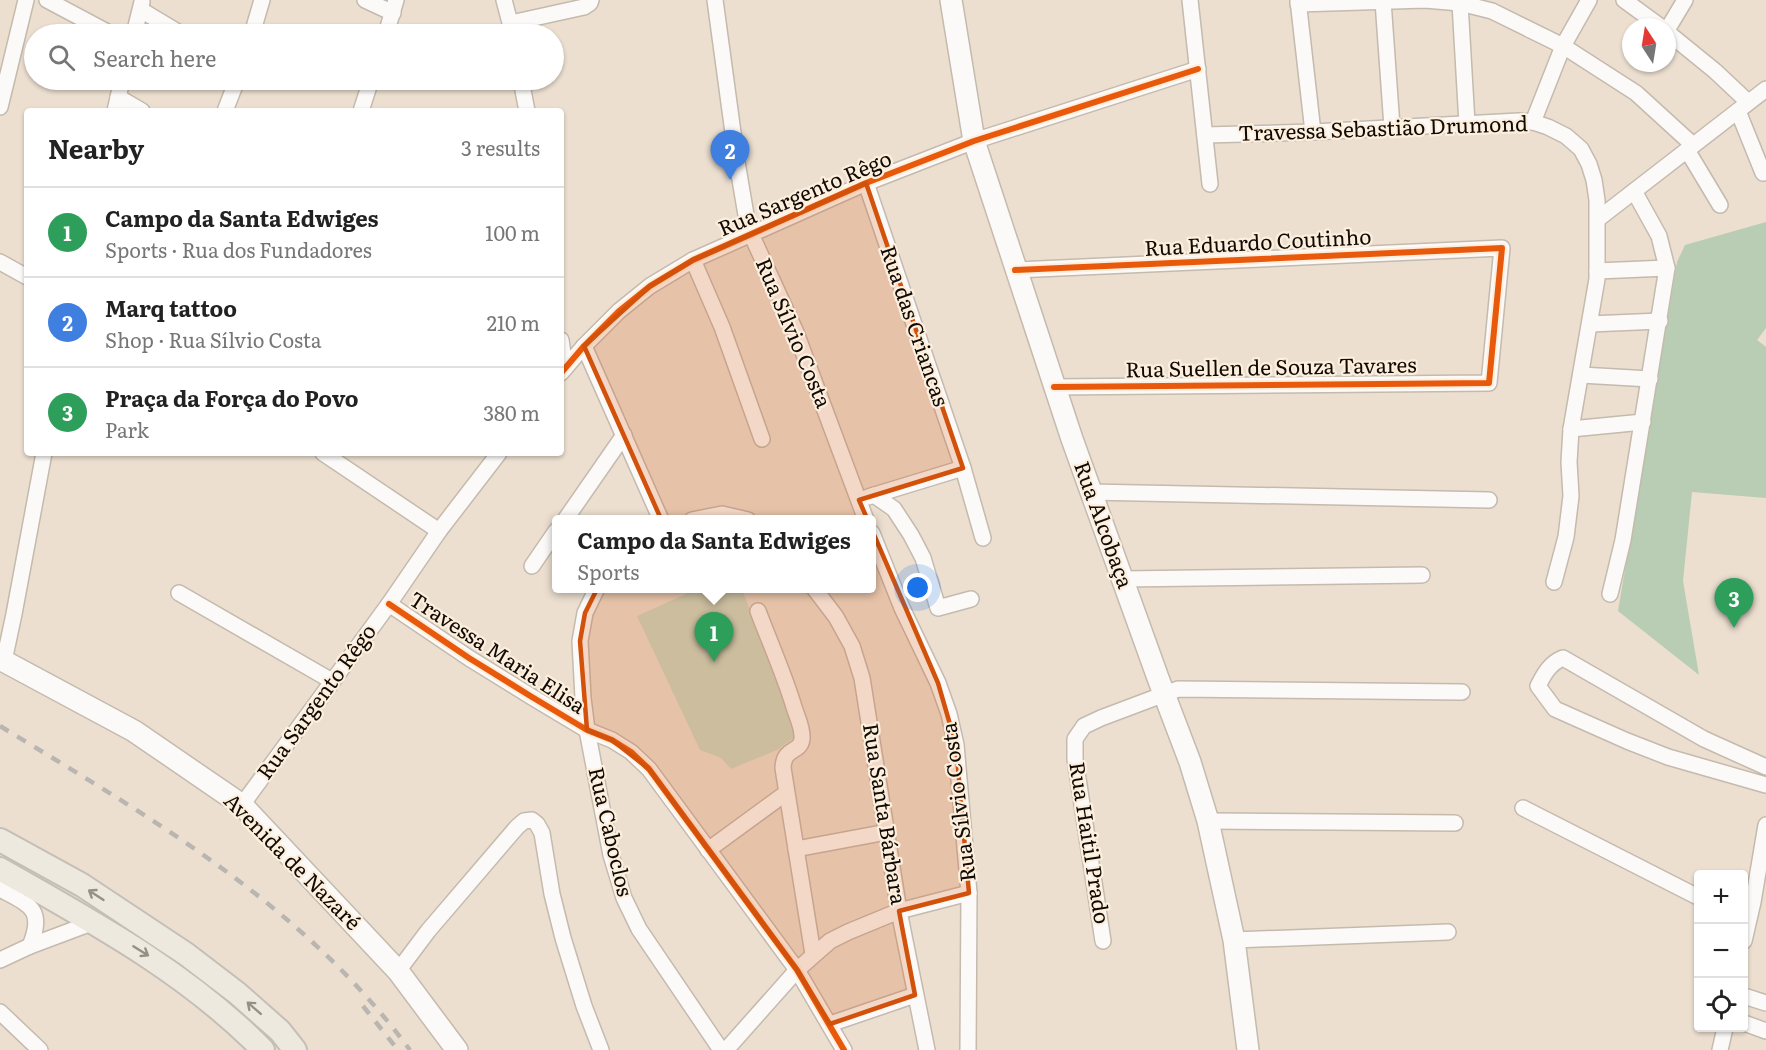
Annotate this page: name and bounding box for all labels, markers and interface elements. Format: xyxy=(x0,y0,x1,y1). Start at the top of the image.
north arrow xyxy=(1622,18,1676,72)
search box xyxy=(24,24,564,90)
icon: search xyxy=(45,41,78,74)
text: Search here xyxy=(93,41,216,74)
street label: Travessa Sebastião Drumond xyxy=(1238,106,1528,147)
text: Nearby xyxy=(48,128,144,167)
pin: 2 xyxy=(710,130,750,180)
text: 3 results xyxy=(461,132,540,162)
street label: Rua Sargento Rêgo xyxy=(712,141,896,242)
text: Campo da Santa Edwiges xyxy=(105,201,379,234)
text: 1 xyxy=(63,217,72,247)
text: 100 m xyxy=(485,217,540,247)
street label: Rua Eduardo Coutinho xyxy=(1144,219,1372,262)
text: Sports · Rua dos Fundadores xyxy=(105,234,372,264)
street label: Rua das Criancas xyxy=(874,241,958,410)
street label: Rua Sílvio Costa xyxy=(750,252,841,413)
text: Marq tattoo xyxy=(105,291,237,324)
text: 2 xyxy=(62,307,73,337)
text: 210 m xyxy=(487,307,540,337)
text: Shop · Rua Sílvio Costa xyxy=(105,324,321,354)
street label: Rua Suellen de Souza Tavares xyxy=(1125,347,1417,384)
text: Praça da Força do Povo xyxy=(105,381,359,414)
text: 3 xyxy=(62,397,73,427)
text: 380 m xyxy=(483,397,540,427)
text: Park xyxy=(105,414,149,444)
street label: Rua Alcobaça xyxy=(1068,456,1143,593)
popup xyxy=(552,515,876,593)
text: Campo da Santa Edwiges xyxy=(577,523,851,556)
text: Sports xyxy=(577,556,639,586)
your location xyxy=(903,573,932,602)
pin: 3 xyxy=(1714,578,1754,628)
street label: Travessa Maria Elisa xyxy=(404,582,593,720)
pin: 1 xyxy=(694,612,734,662)
street label: Rua Sargento Rêgo xyxy=(248,616,382,785)
street label: Rua Sílvio Costa xyxy=(931,720,982,884)
street label: Rua Santa Bárbara xyxy=(857,721,916,907)
street label: Rua Haitil Prado xyxy=(1063,759,1120,926)
street label: Rua Caboclos xyxy=(582,764,642,899)
street label: Avenida de Nazaré xyxy=(218,785,369,936)
map controls xyxy=(1694,870,1748,1032)
button: + xyxy=(1694,870,1748,924)
one-way arrow xyxy=(88,889,105,901)
button: − xyxy=(1694,924,1748,978)
one-way arrow xyxy=(132,946,149,958)
button: locate xyxy=(1694,978,1748,1032)
one-way arrow xyxy=(247,1001,262,1015)

